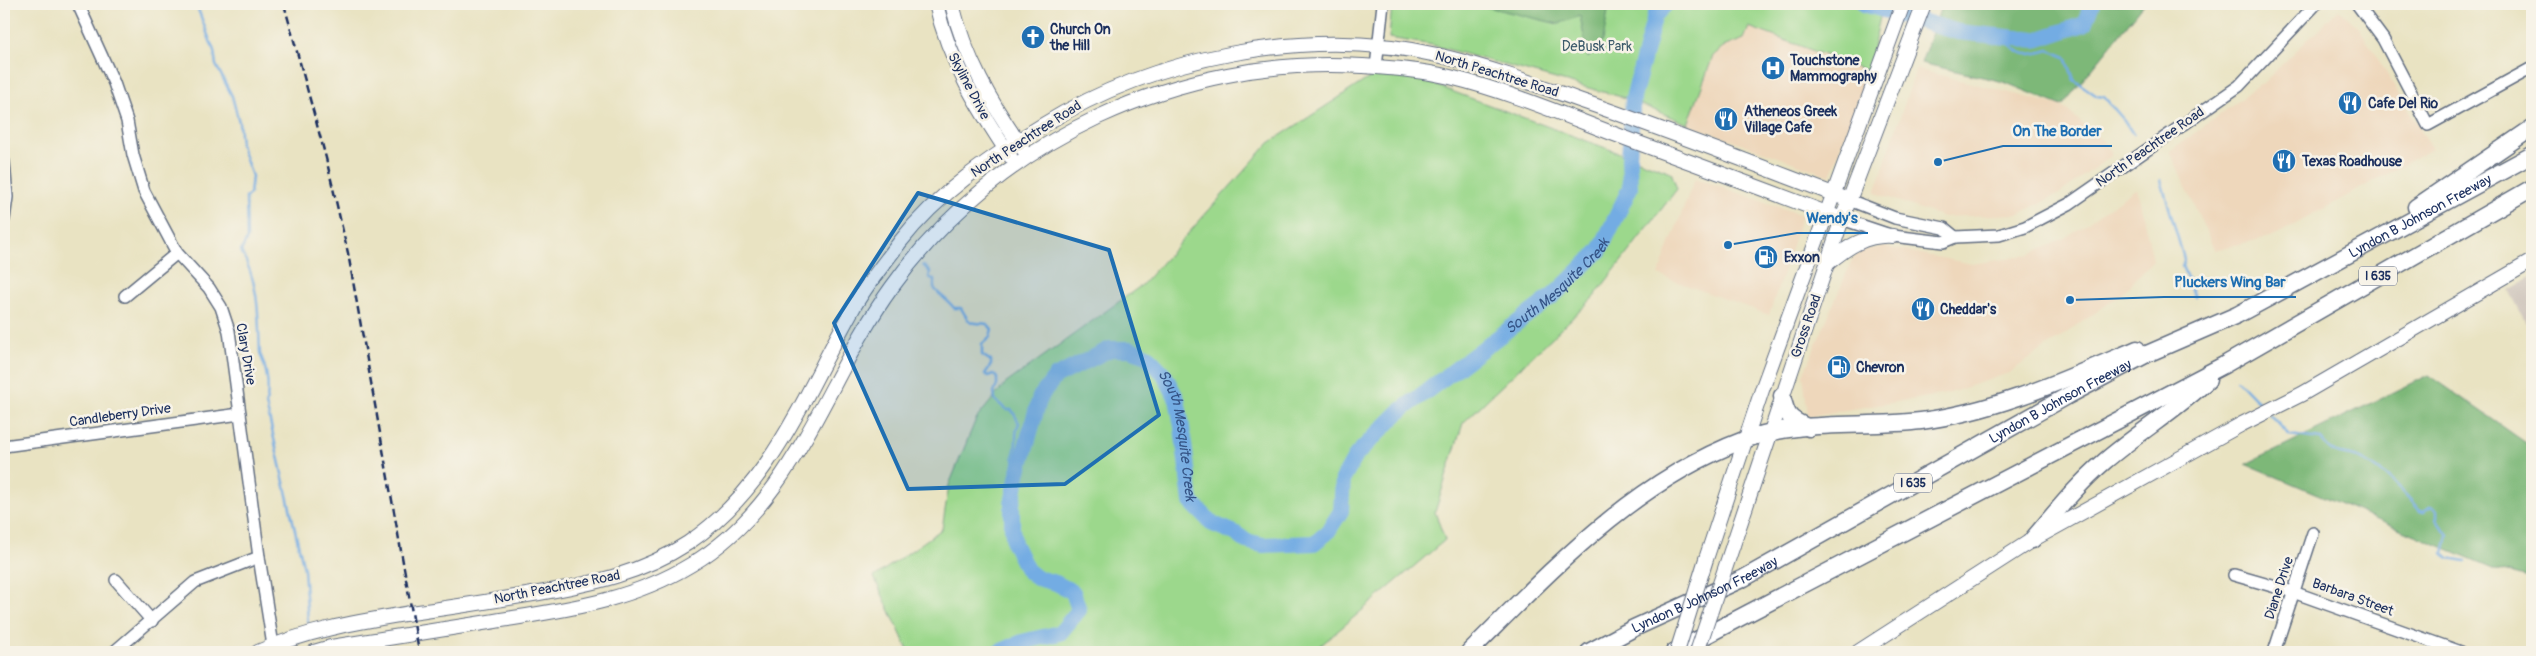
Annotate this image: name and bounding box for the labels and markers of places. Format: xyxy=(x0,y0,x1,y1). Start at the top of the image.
place label: Church On the Hill xyxy=(1049,21,1111,54)
church icon: Church On the Hill xyxy=(1020,24,1046,50)
place label: Touchstone Mammography xyxy=(1789,52,1877,85)
hospital icon: Touchstone Mammography xyxy=(1760,55,1786,81)
restaurant icon: Cafe Del Rio xyxy=(2337,90,2363,116)
place label: Cafe Del Rio xyxy=(2368,95,2439,112)
place label: Atheneos Greek Village Cafe xyxy=(1744,103,1837,136)
restaurant icon: Atheneos Greek Village Cafe xyxy=(1713,106,1739,132)
callout: On The Border xyxy=(2003,116,2112,146)
restaurant icon: Texas Roadhouse xyxy=(2271,148,2297,174)
place label: Texas Roadhouse xyxy=(2301,153,2403,170)
callout: Wendy's xyxy=(1797,203,1868,233)
fuel station icon: Exxon xyxy=(1753,244,1779,270)
place label: Exxon xyxy=(1784,249,1820,266)
callout: Pluckers Wing Bar xyxy=(2164,267,2296,297)
restaurant icon: Cheddar's xyxy=(1910,296,1936,322)
place label: Cheddar's xyxy=(1940,301,1997,318)
fuel station icon: Chevron xyxy=(1826,354,1852,380)
place label: Chevron xyxy=(1856,359,1905,376)

